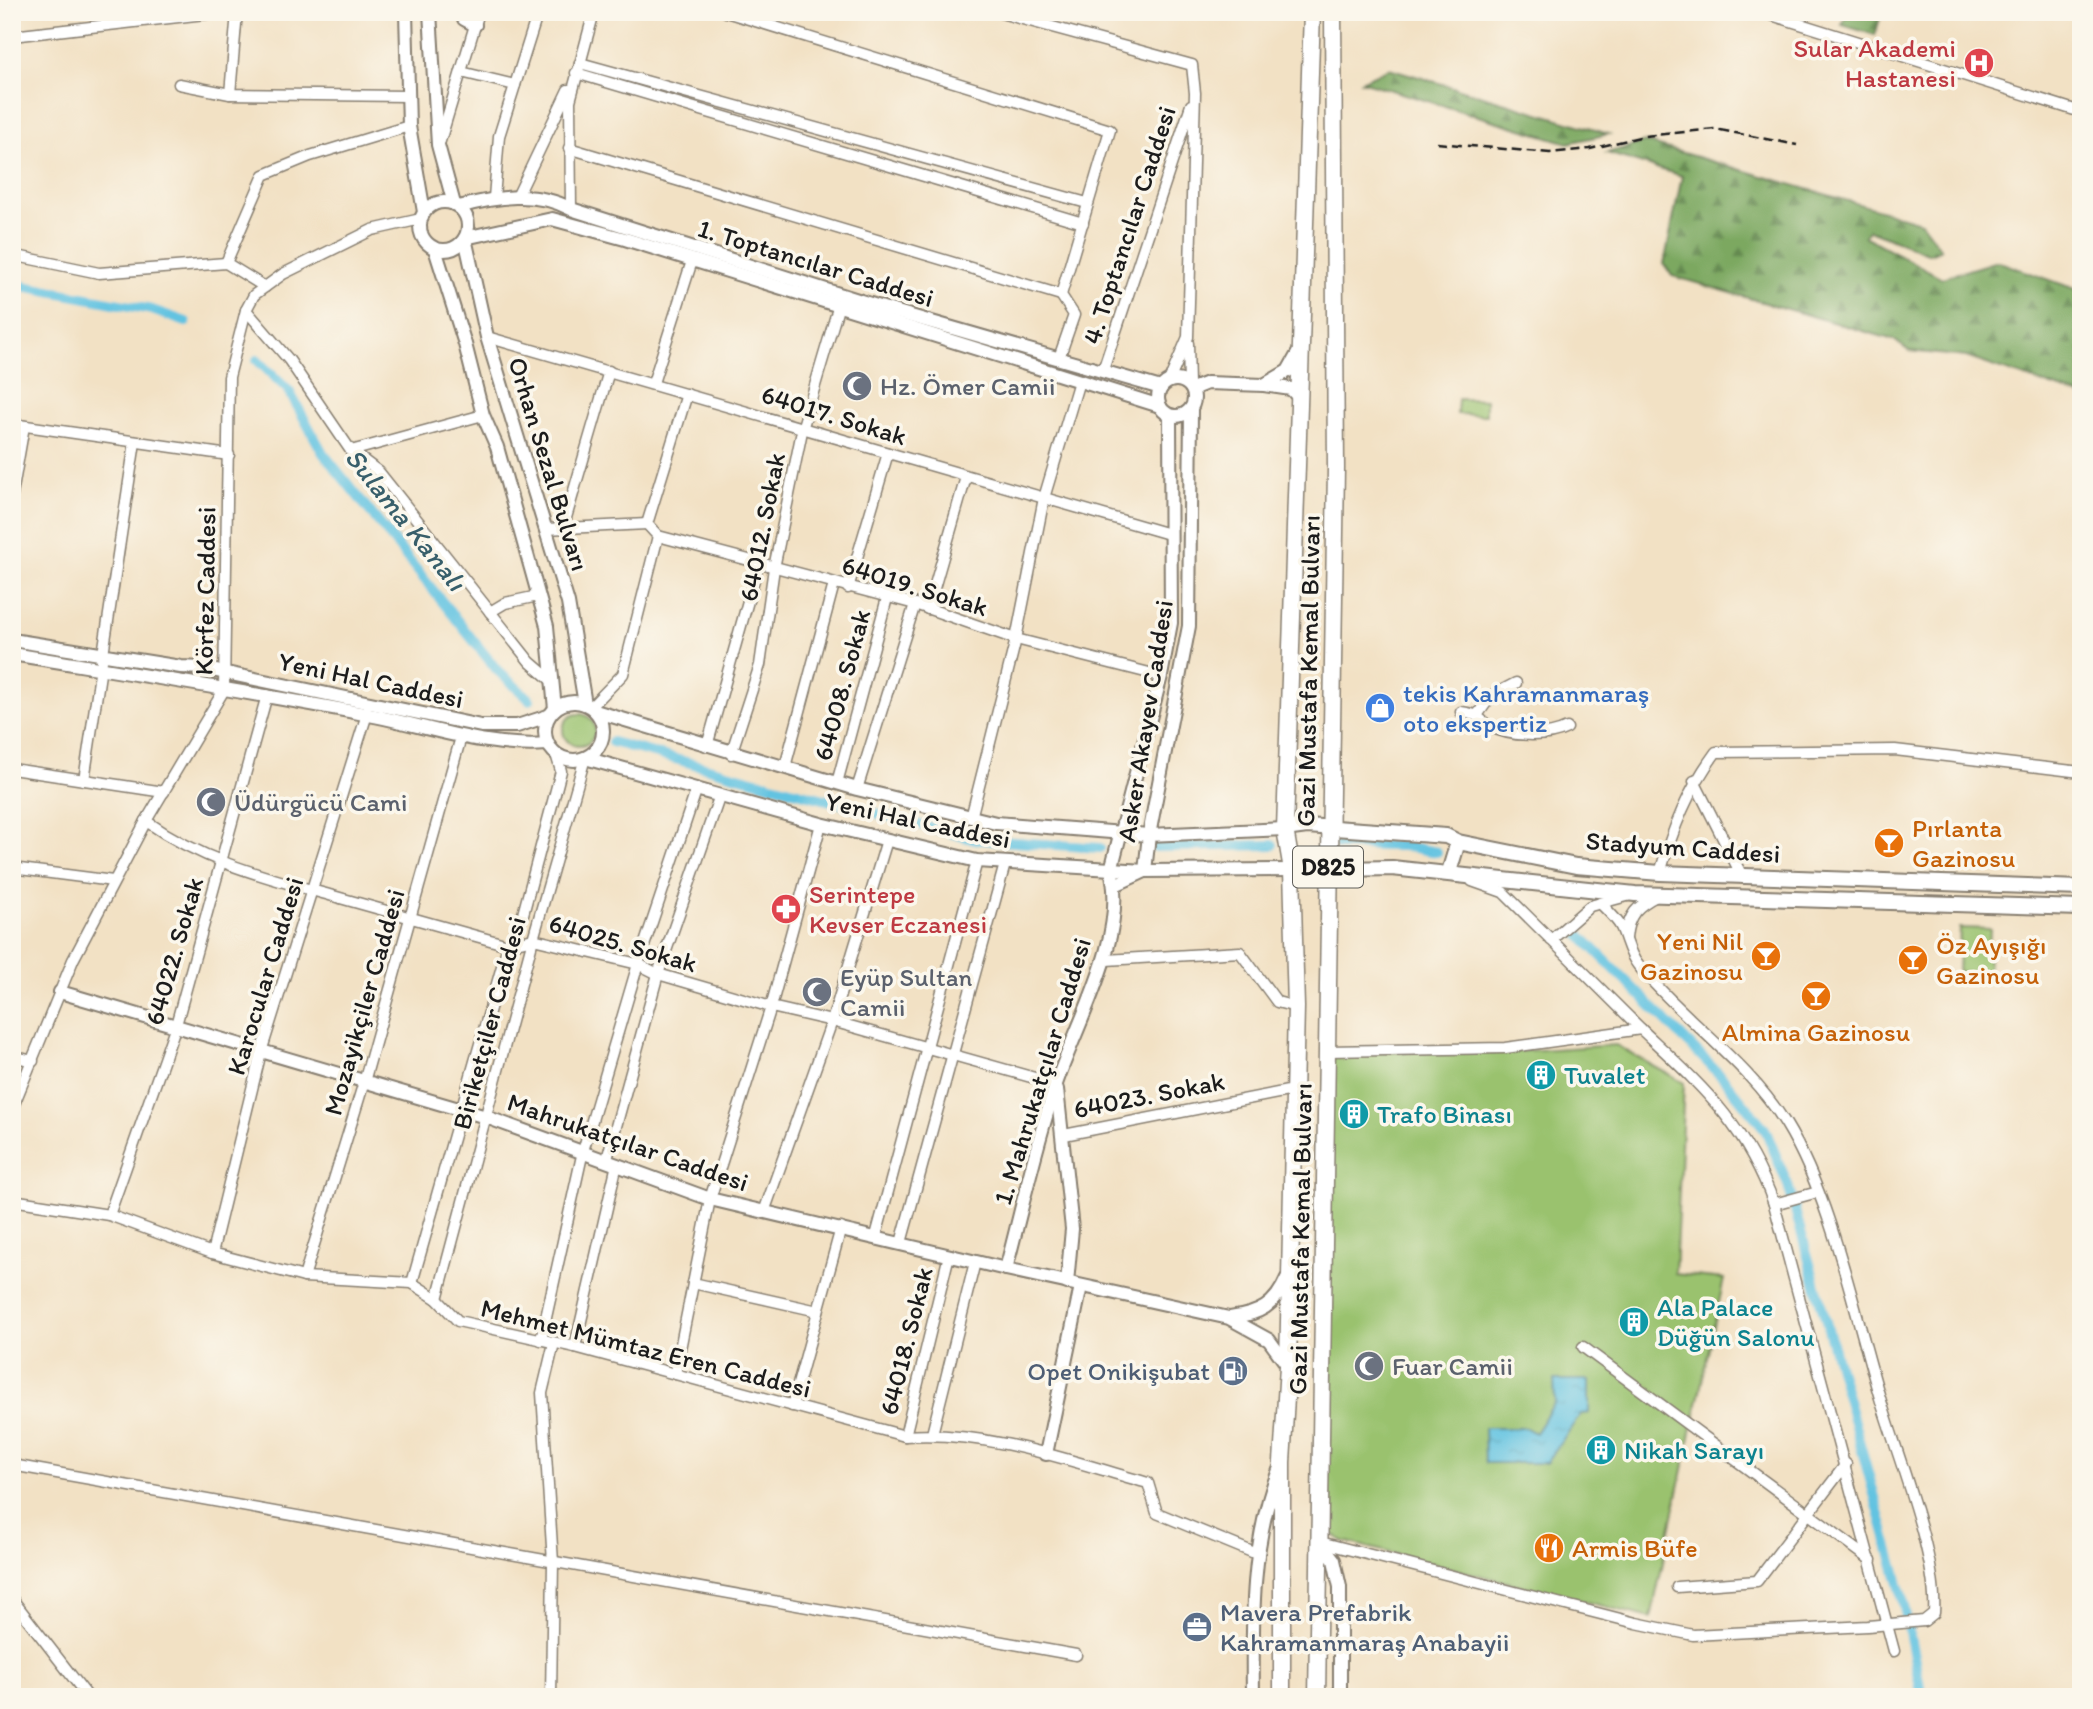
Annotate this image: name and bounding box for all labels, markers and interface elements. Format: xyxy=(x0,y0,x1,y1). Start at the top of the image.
place label: Sular Akademi Hastanesi xyxy=(1793,32,1956,94)
hospital icon: Sular Akademi Hastanesi xyxy=(1962,46,1996,80)
street label: 4. Toptancılar Caddesi xyxy=(1075,102,1183,348)
street label: 1. Toptancılar Caddesi xyxy=(694,212,938,314)
street label: Orhan Sezal Bulvarı xyxy=(501,353,597,575)
mosque icon: Hz. Ömer Camii xyxy=(840,369,874,403)
place label: Hz. Ömer Camii xyxy=(880,370,1055,402)
street label: 64017. Sokak xyxy=(758,378,910,452)
water label: Sulama Kanalı xyxy=(338,441,475,599)
street label: 64012. Sokak xyxy=(732,450,792,604)
street label: Körfez Caddesi xyxy=(188,506,222,676)
street label: Gazi Mustafa Kemal Bulvarı xyxy=(1289,515,1327,827)
street label: 64019. Sokak xyxy=(838,549,992,623)
street label: Asker Akayev Caddesi xyxy=(1110,598,1180,844)
street label: 64008. Sokak xyxy=(806,606,878,764)
street label: Yeni Hal Caddesi xyxy=(276,645,466,715)
place label: tekis Kahramanmaraş oto ekspertiz xyxy=(1403,677,1649,739)
shop icon: tekis Kahramanmaraş oto ekspertiz xyxy=(1363,691,1397,725)
mosque icon: Üdürgücü Cami xyxy=(194,785,228,819)
street label: Yeni Hal Caddesi xyxy=(823,785,1013,855)
place label: Üdürgücü Cami xyxy=(234,786,408,818)
place label: Pırlanta Gazinosu xyxy=(1912,812,2015,874)
street label: Stadyum Caddesi xyxy=(1585,824,1781,870)
bar icon: Pırlanta Gazinosu xyxy=(1872,826,1906,860)
road number: D825 xyxy=(1293,846,1363,888)
street label: 64022. Sokak xyxy=(138,873,210,1029)
street label: Karocular Caddesi xyxy=(220,873,310,1079)
place label: Serintepe Kevser Eczanesi xyxy=(809,878,987,940)
street label: Mozayikçiler Caddesi xyxy=(316,885,412,1119)
pharmacy icon: Serintepe Kevser Eczanesi xyxy=(769,892,803,926)
street label: 64025. Sokak xyxy=(545,907,701,979)
street label: Biriketçiler Caddesi xyxy=(445,913,533,1133)
place label: Yeni Nil Gazinosu xyxy=(1640,925,1743,987)
place label: Öz Ayışığı Gazinosu xyxy=(1936,929,2046,991)
street label: 1. Mahrukatçılar Caddesi xyxy=(986,934,1098,1208)
bar icon: Yeni Nil Gazinosu xyxy=(1749,939,1783,973)
bar icon: Öz Ayışığı Gazinosu xyxy=(1896,943,1930,977)
place label: Eyüp Sultan Camii xyxy=(840,961,973,1023)
mosque icon: Eyüp Sultan Camii xyxy=(800,975,834,1009)
bar icon: Almina Gazinosu xyxy=(1799,979,1833,1013)
place label: Almina Gazinosu xyxy=(1722,1016,1910,1048)
building icon: Tuvalet xyxy=(1524,1058,1558,1092)
place label: Tuvalet xyxy=(1564,1059,1646,1091)
street label: 64023. Sokak xyxy=(1071,1065,1227,1125)
street label: Gazi Mustafa Kemal Bulvarı xyxy=(1281,1083,1319,1395)
street label: Mahrukatçılar Caddesi xyxy=(503,1086,753,1198)
building icon: Trafo Binası xyxy=(1337,1097,1371,1131)
place label: Trafo Binası xyxy=(1377,1098,1512,1130)
street label: 64018. Sokak xyxy=(872,1264,940,1418)
street label: Mehmet Mümtaz Eren Caddesi xyxy=(477,1291,815,1405)
place label: Ala Palace Düğün Salonu xyxy=(1657,1291,1815,1353)
building icon: Ala Palace Düğün Salonu xyxy=(1617,1305,1651,1339)
mosque icon: Fuar Camii xyxy=(1352,1349,1386,1383)
place label: Fuar Camii xyxy=(1392,1350,1513,1382)
fuel station icon: Opet Onikişubat xyxy=(1216,1354,1250,1388)
place label: Opet Onikişubat xyxy=(1027,1355,1210,1387)
building icon: Nikah Sarayı xyxy=(1584,1433,1618,1467)
place label: Nikah Sarayı xyxy=(1624,1434,1764,1466)
restaurant icon: Armis Büfe xyxy=(1532,1531,1566,1565)
place label: Armis Büfe xyxy=(1572,1532,1697,1564)
place label: Mavera Prefabrik Kahramanmaraş Anabayii xyxy=(1220,1596,1509,1658)
office icon: Mavera Prefabrik Kahramanmaraş Anabayii xyxy=(1180,1610,1214,1644)

